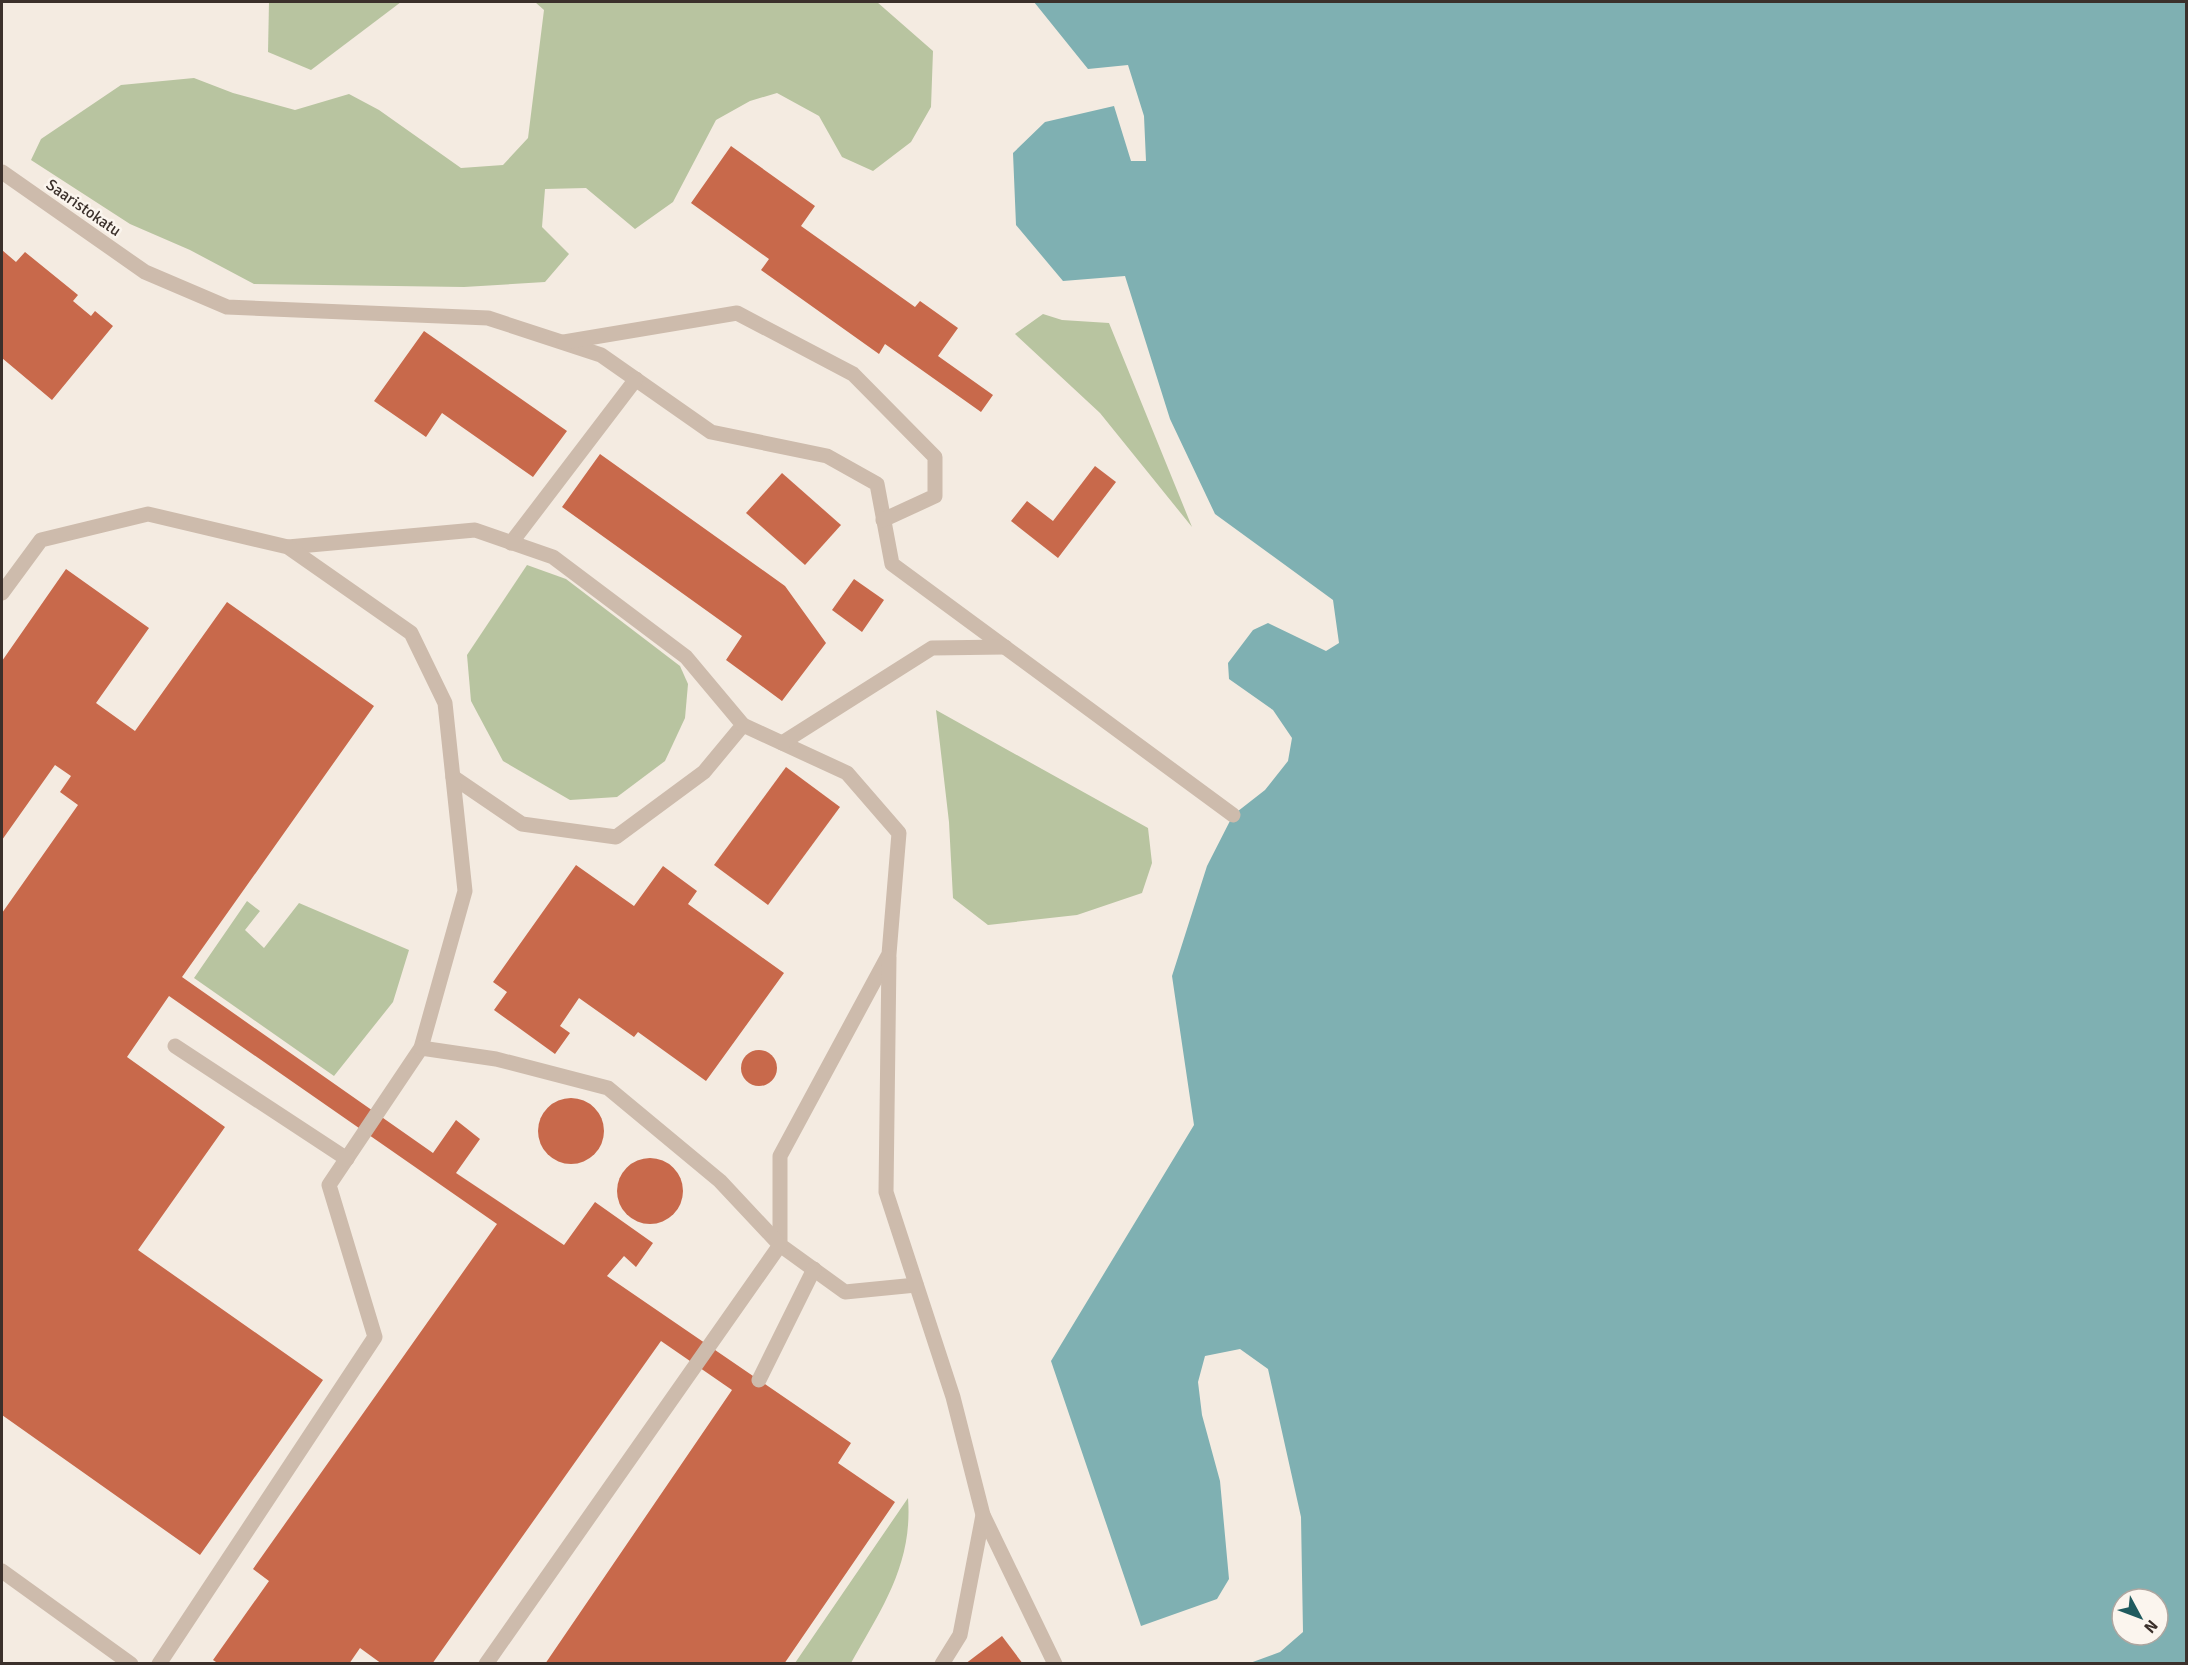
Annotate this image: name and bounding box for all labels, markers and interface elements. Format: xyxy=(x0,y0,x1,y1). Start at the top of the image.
street label: Saaristokatu xyxy=(42,175,125,241)
north arrow xyxy=(2110,1587,2170,1647)
text: N xyxy=(2139,1615,2162,1637)

